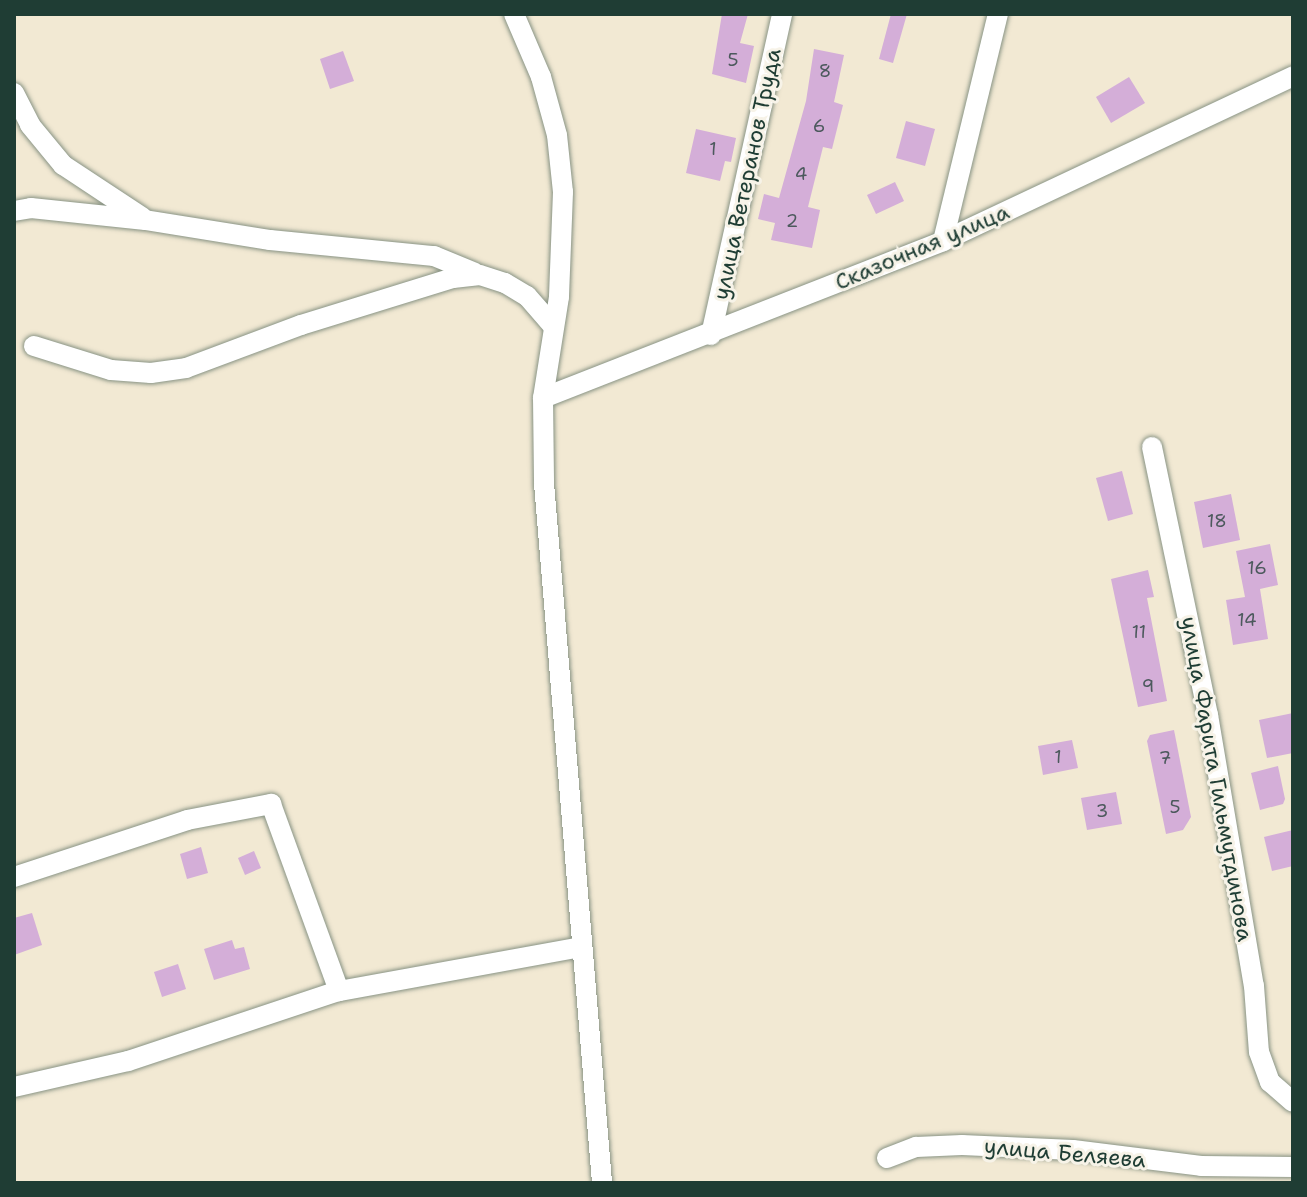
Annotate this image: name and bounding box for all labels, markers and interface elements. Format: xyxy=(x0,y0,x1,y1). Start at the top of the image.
street label: улица Ветеранов Труда xyxy=(707,46,787,302)
house number: 5 xyxy=(727,49,739,71)
house number: 8 xyxy=(819,60,831,82)
house number: 6 xyxy=(813,115,825,137)
house number: 1 xyxy=(709,138,717,160)
house number: 4 xyxy=(795,163,807,185)
street label: Сказочная улица xyxy=(831,198,1013,296)
house number: 2 xyxy=(786,210,798,232)
house number: 18 xyxy=(1207,510,1227,532)
house number: 16 xyxy=(1247,557,1267,579)
house number: 14 xyxy=(1237,609,1257,631)
street label: улица Фарита Гильмутдинова xyxy=(1175,615,1259,943)
house number: 11 xyxy=(1132,621,1146,643)
house number: 9 xyxy=(1142,675,1154,697)
house number: 1 xyxy=(1054,746,1062,768)
house number: 7 xyxy=(1159,747,1171,769)
house number: 5 xyxy=(1169,796,1181,818)
house number: 3 xyxy=(1096,800,1108,822)
street label: улица Беляева xyxy=(983,1133,1147,1173)

